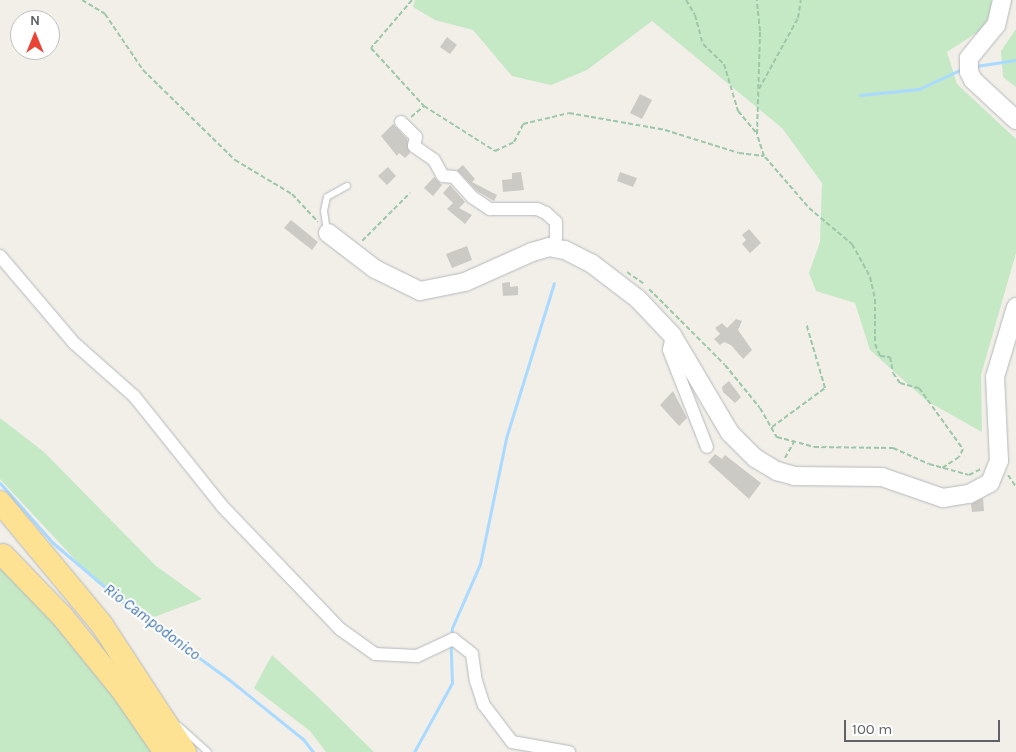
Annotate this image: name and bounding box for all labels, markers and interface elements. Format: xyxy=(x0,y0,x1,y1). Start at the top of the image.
north arrow xyxy=(10,10,60,60)
text: N xyxy=(30,12,40,29)
water label: Rio Campodonico xyxy=(100,579,204,665)
scale bar xyxy=(846,710,1002,742)
text: 100 m xyxy=(852,720,892,738)

